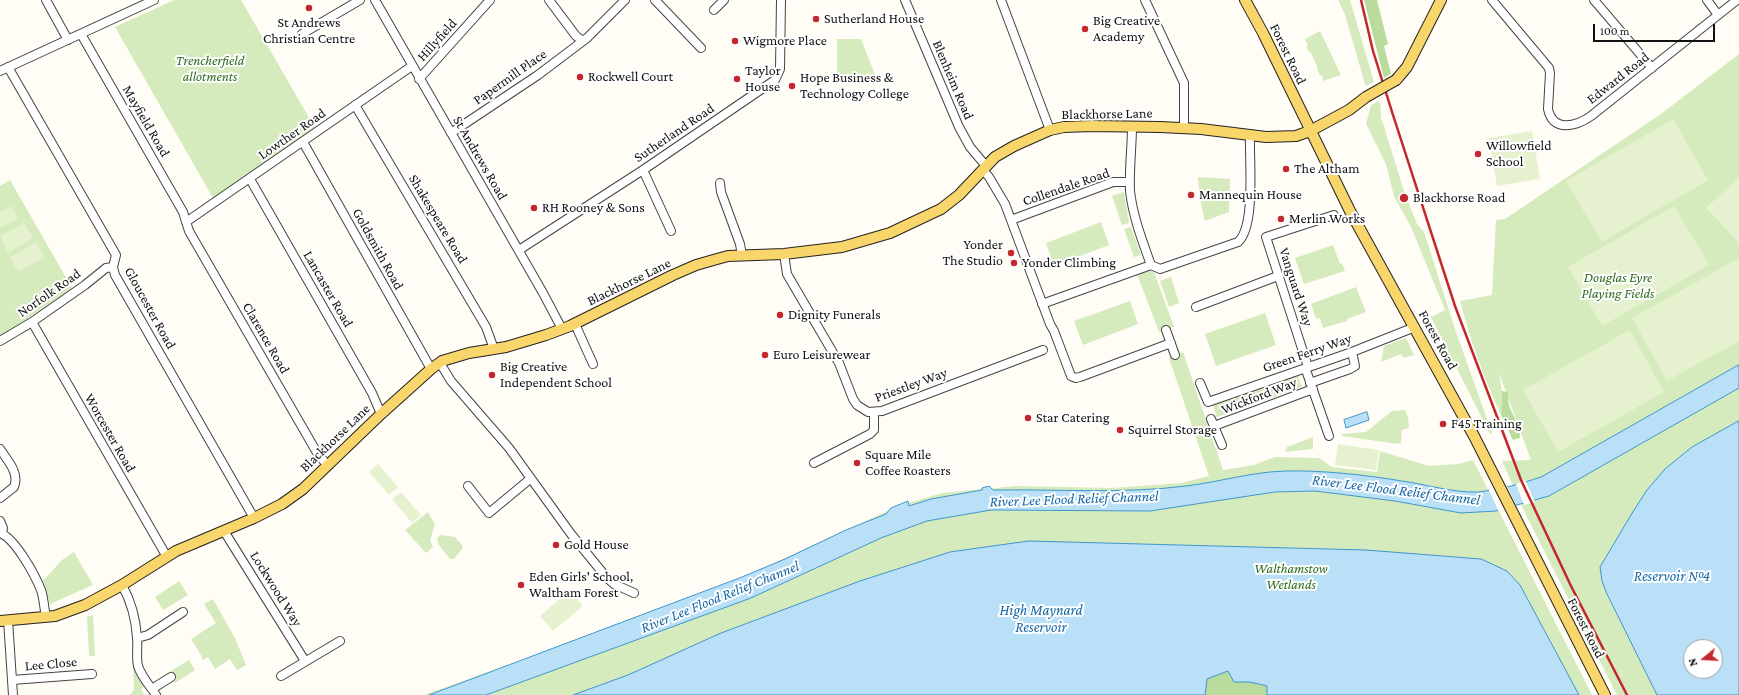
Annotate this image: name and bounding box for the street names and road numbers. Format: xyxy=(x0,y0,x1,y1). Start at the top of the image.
street label: Hillyfield xyxy=(414,15,460,65)
street label: Forest Road xyxy=(1266,21,1310,87)
street label: Blenheim Road xyxy=(929,38,977,122)
street label: Papermill Place xyxy=(470,46,550,108)
street label: Edward Road xyxy=(1583,48,1653,108)
street label: Mayfield Road xyxy=(119,82,173,160)
street label: Sutherland Road xyxy=(631,100,717,166)
street label: Lowther Road xyxy=(255,105,329,163)
street label: Blackhorse Lane xyxy=(1061,105,1153,123)
street label: St Andrews Road xyxy=(449,113,511,203)
street label: Collendale Road xyxy=(1020,164,1112,210)
street label: Shakespeare Road xyxy=(405,172,471,266)
street label: Goldsmith Road xyxy=(349,205,407,293)
street label: Vanguard Way xyxy=(1275,246,1317,328)
street label: Lancaster Road xyxy=(299,248,357,330)
street label: Blackhorse Lane xyxy=(584,255,674,309)
street label: Gloucester Road xyxy=(121,264,179,352)
street label: Norfolk Road xyxy=(14,265,84,321)
street label: Clarence Road xyxy=(239,299,293,377)
street label: Forest Road xyxy=(1415,307,1461,373)
street label: Green Ferry Way xyxy=(1260,330,1354,376)
street label: Priestley Way xyxy=(872,364,950,406)
street label: Wickford Way xyxy=(1219,374,1299,418)
street label: Worcester Road xyxy=(81,391,139,475)
street label: Blackhorse Lane xyxy=(296,400,374,476)
street label: Lockwood Way xyxy=(246,548,306,630)
street label: Forest Road xyxy=(1564,595,1608,661)
street label: Lee Close xyxy=(24,653,78,675)

